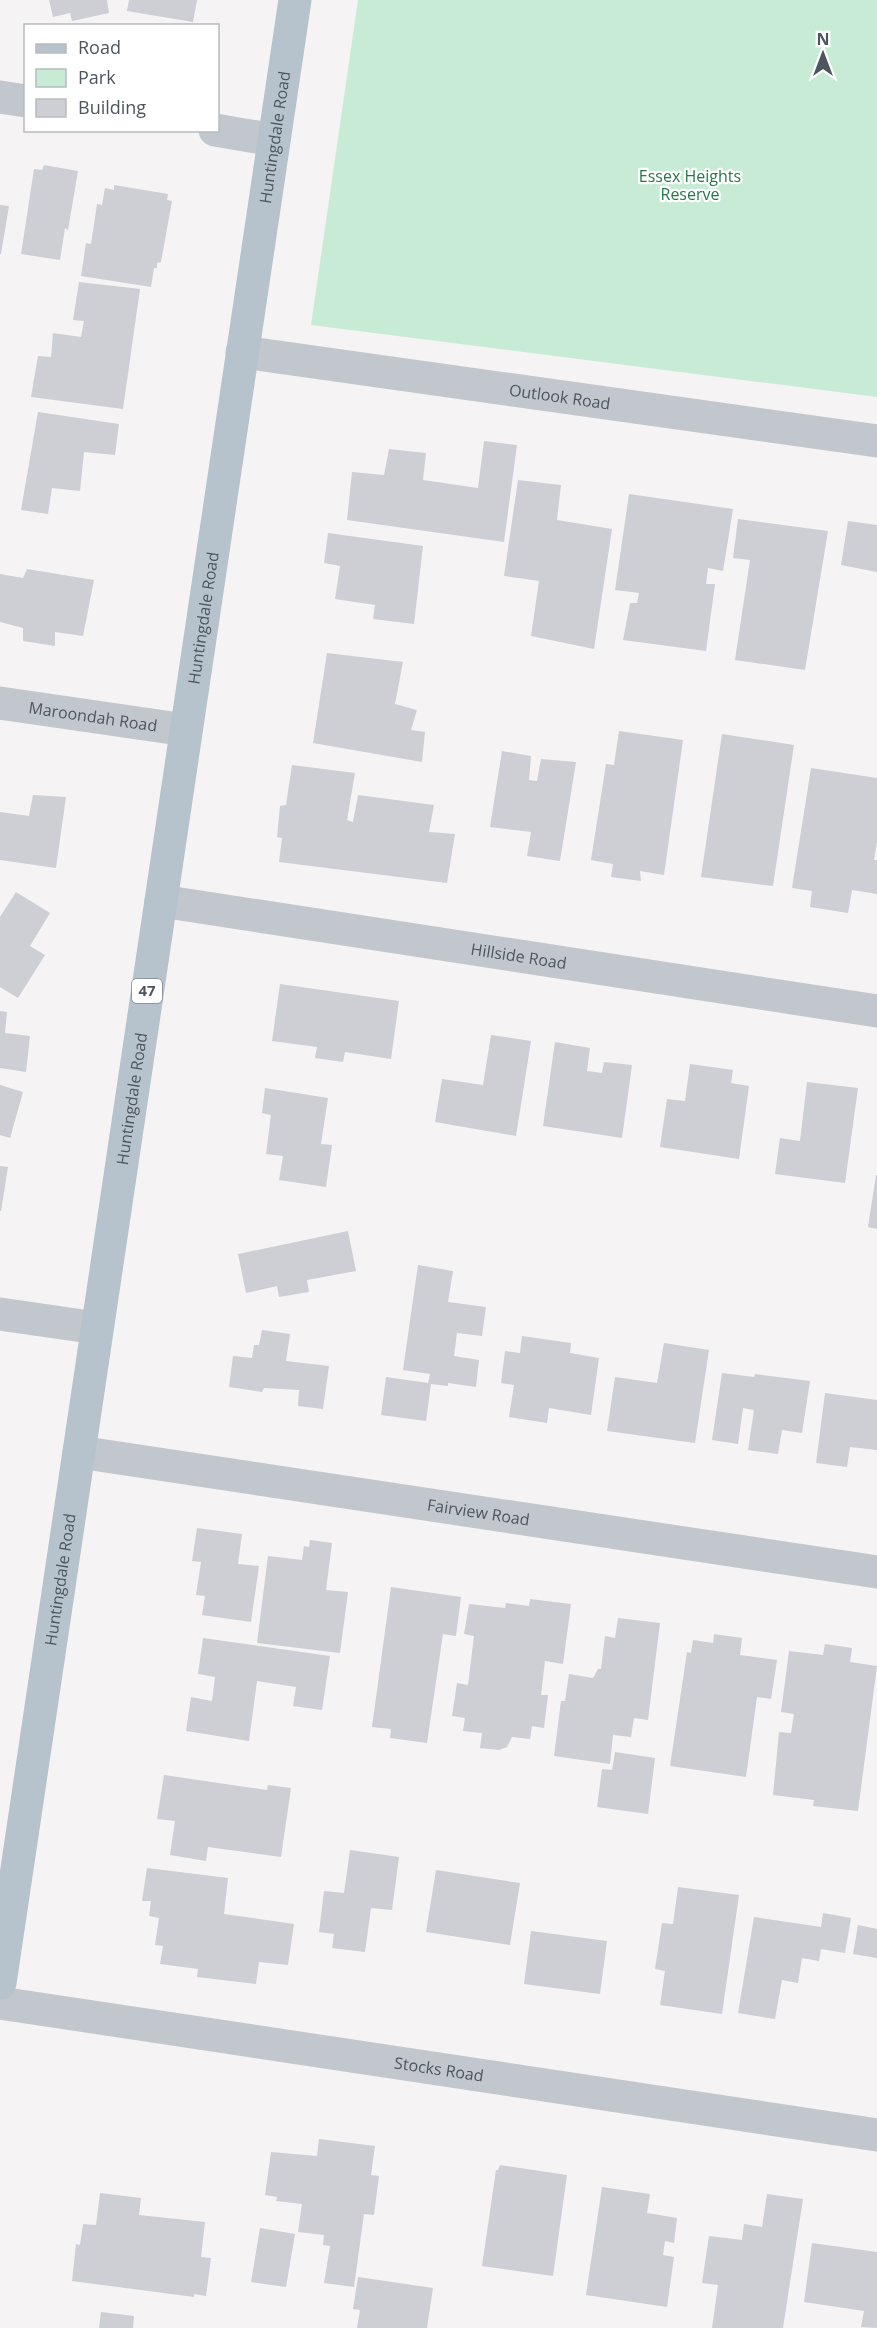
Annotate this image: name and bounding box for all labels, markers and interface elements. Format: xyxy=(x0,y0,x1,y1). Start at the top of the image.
legend xyxy=(24,24,219,132)
north arrow xyxy=(793,24,853,84)
text: N xyxy=(816,28,830,50)
text: Road xyxy=(78,35,121,59)
text: Park xyxy=(78,65,116,89)
street label: Huntingdale Road xyxy=(254,70,295,205)
text: Building xyxy=(78,95,146,119)
park label: Essex Heights Reserve xyxy=(639,165,741,205)
street label: Outlook Road xyxy=(508,379,612,415)
street label: Huntingdale Road xyxy=(182,550,224,686)
street label: Maroondah Road xyxy=(27,696,159,737)
street label: Hillside Road xyxy=(469,938,568,974)
road number: 47 xyxy=(132,979,162,1003)
street label: Huntingdale Road xyxy=(111,1031,152,1166)
street label: Fairview Road xyxy=(426,1494,531,1531)
street label: Huntingdale Road xyxy=(39,1512,81,1647)
street label: Stocks Road xyxy=(393,2051,485,2087)

